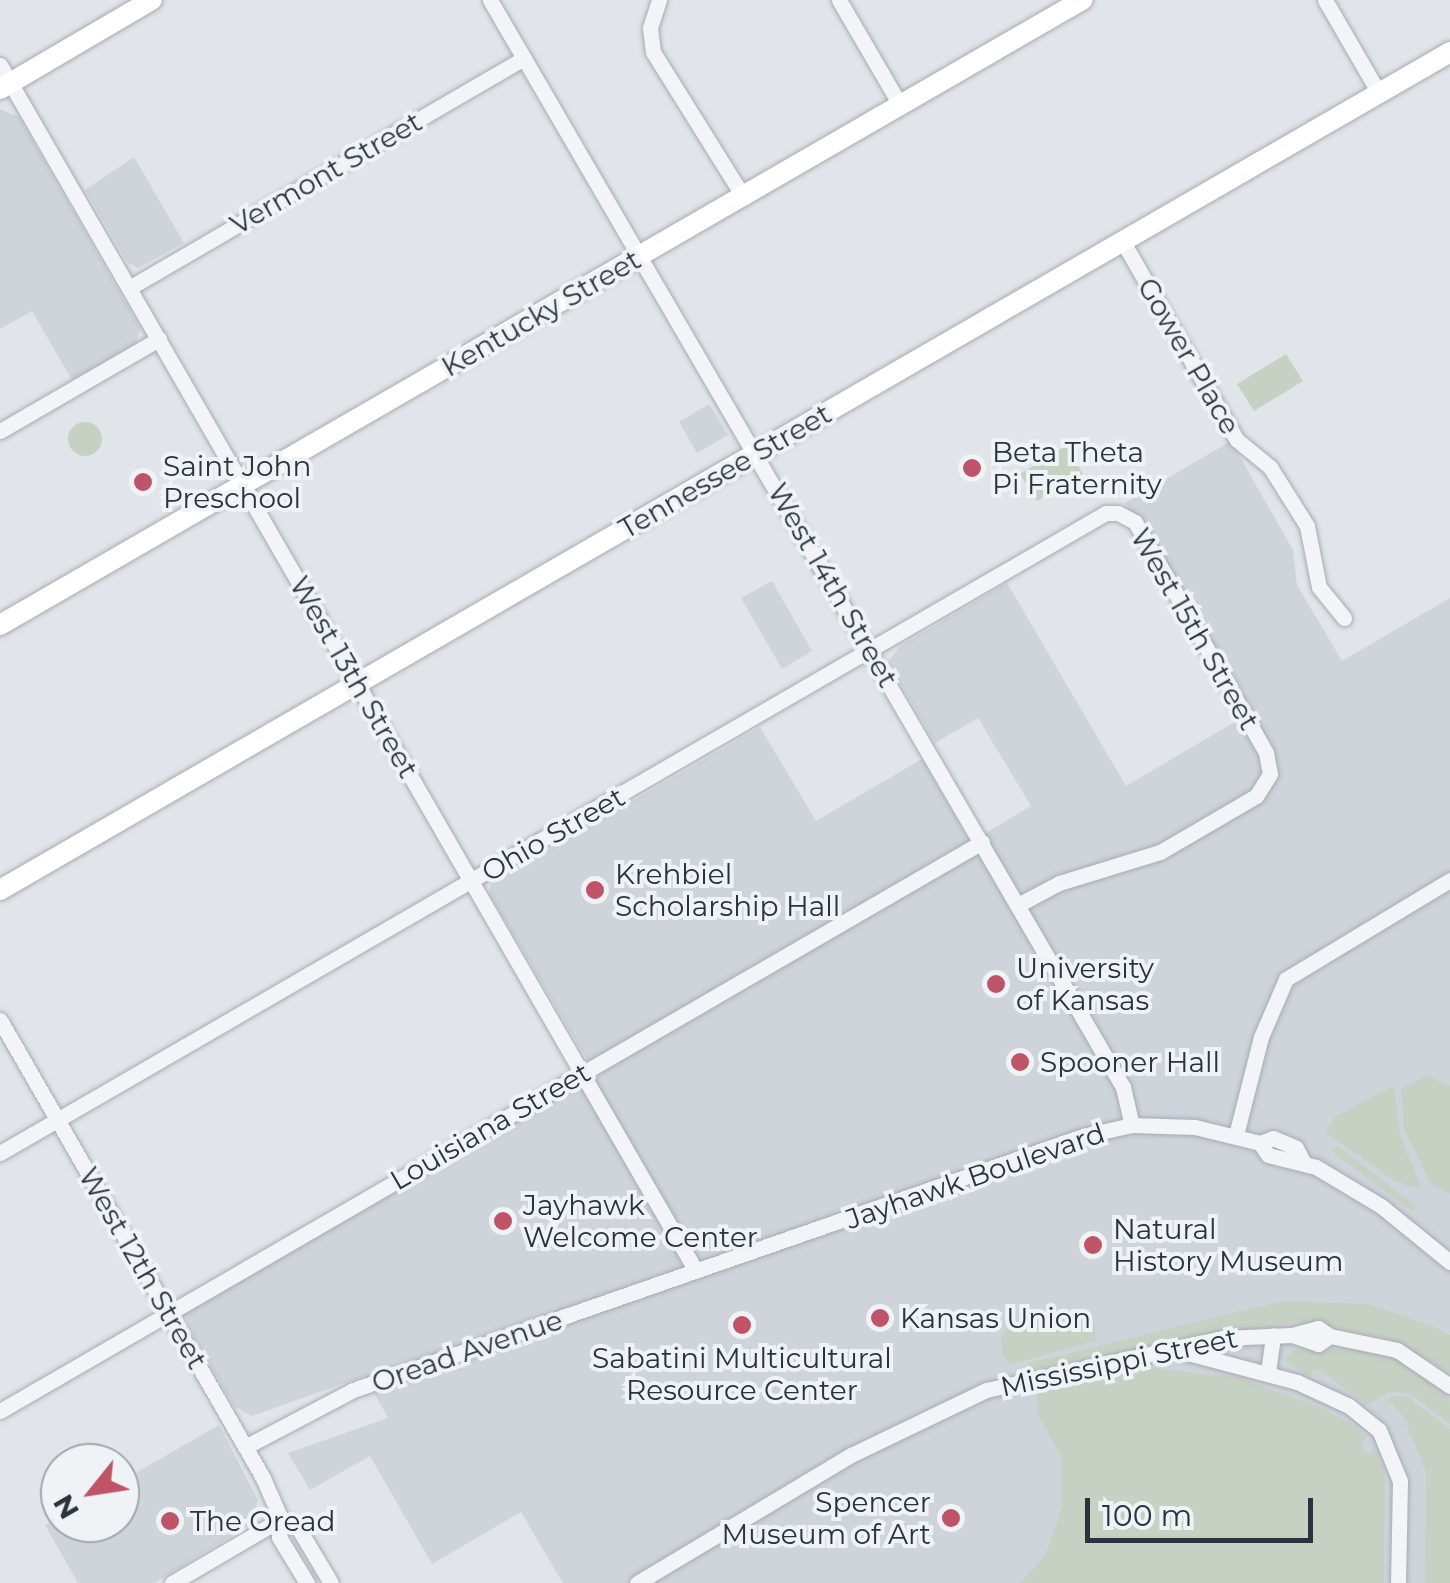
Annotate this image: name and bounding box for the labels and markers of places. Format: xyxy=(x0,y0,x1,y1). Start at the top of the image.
place label: Beta Theta Pi Fraternity xyxy=(992,435,1162,501)
place label: Saint John Preschool xyxy=(163,449,311,515)
marker: Beta Theta Pi Fraternity xyxy=(961,457,983,479)
marker: Saint John Preschool xyxy=(132,471,154,493)
place label: Krehbiel Scholarship Hall xyxy=(615,857,840,923)
marker: Krehbiel Scholarship Hall xyxy=(584,879,606,901)
place label: University of Kansas xyxy=(1016,951,1154,1017)
marker: University of Kansas xyxy=(985,973,1007,995)
place label: Spooner Hall xyxy=(1040,1045,1220,1079)
marker: Spooner Hall xyxy=(1009,1051,1031,1073)
place label: Jayhawk Welcome Center xyxy=(523,1188,758,1254)
marker: Jayhawk Welcome Center xyxy=(492,1210,514,1232)
place label: Natural History Museum xyxy=(1113,1212,1344,1278)
marker: Natural History Museum xyxy=(1082,1234,1104,1256)
place label: Kansas Union xyxy=(900,1301,1091,1335)
marker: Kansas Union xyxy=(869,1307,891,1329)
marker: Sabatini Multicultural Resource Center xyxy=(731,1314,753,1336)
place label: Sabatini Multicultural Resource Center xyxy=(592,1341,892,1407)
place label: Spencer Museum of Art xyxy=(722,1485,931,1551)
place label: The Oread xyxy=(190,1504,336,1538)
marker: Spencer Museum of Art xyxy=(940,1507,962,1529)
marker: The Oread xyxy=(159,1510,181,1532)

